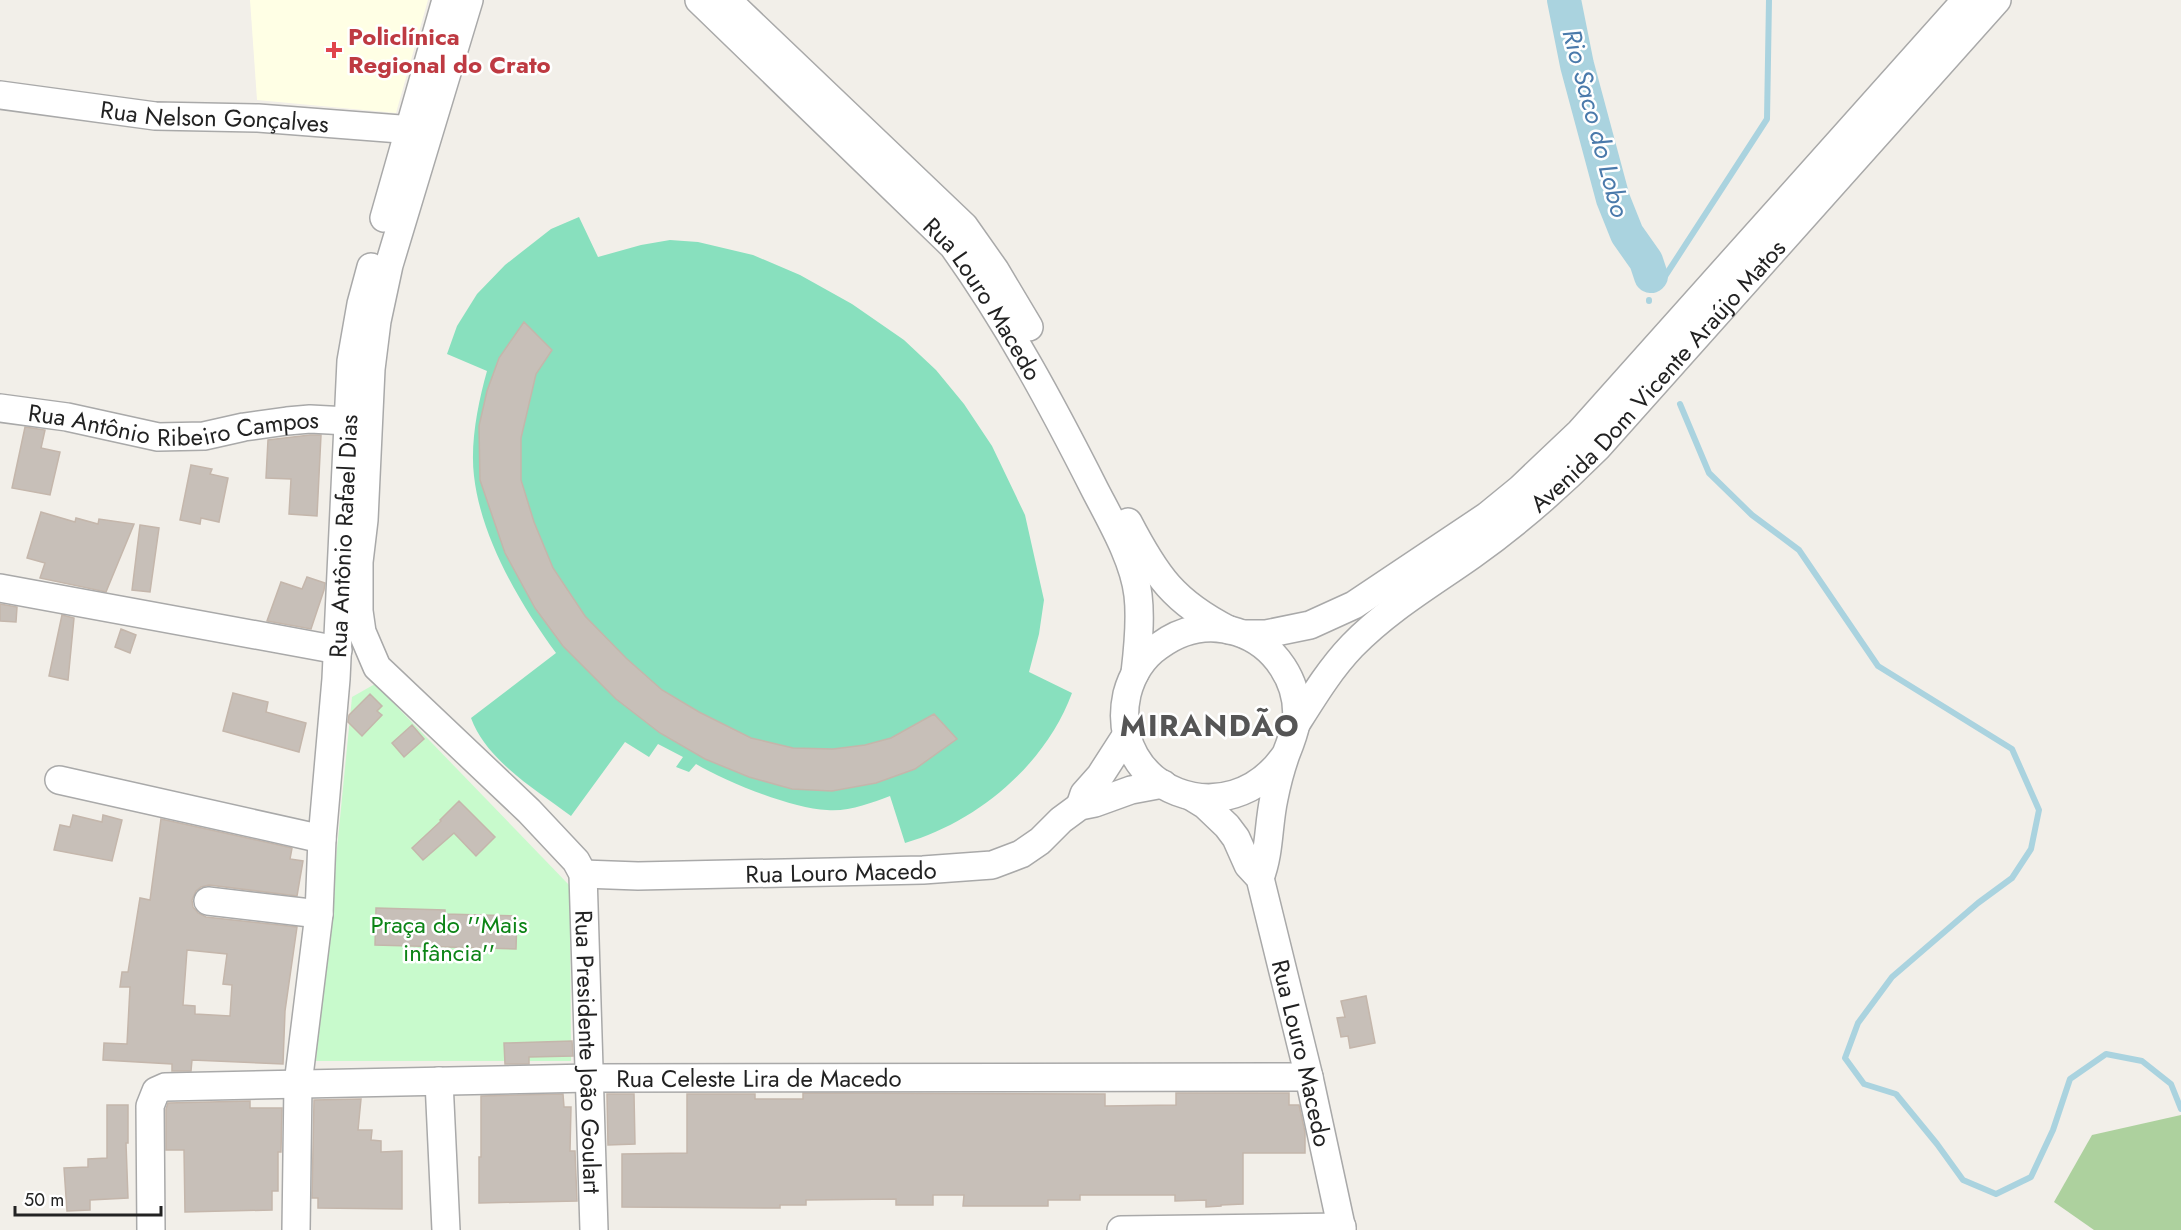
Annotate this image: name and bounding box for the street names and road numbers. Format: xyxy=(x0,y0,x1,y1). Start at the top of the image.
street label: Rua Nelson Gonçalves xyxy=(98,91,330,141)
street label: Rua Louro Macedo xyxy=(916,209,1051,387)
street label: Avenida Dom Vicente Araújo Matos xyxy=(1522,231,1793,520)
street label: Rua Antônio Ribeiro Campos xyxy=(26,394,320,455)
street label: Rua Antônio Rafael Dias xyxy=(320,414,366,659)
street label: Rua Louro Macedo xyxy=(745,852,938,891)
street label: Rua Presidente João Goulart xyxy=(567,909,610,1195)
street label: Rua Louro Macedo xyxy=(1263,956,1341,1150)
street label: Rua Celeste Lira de Macedo xyxy=(616,1060,902,1095)

